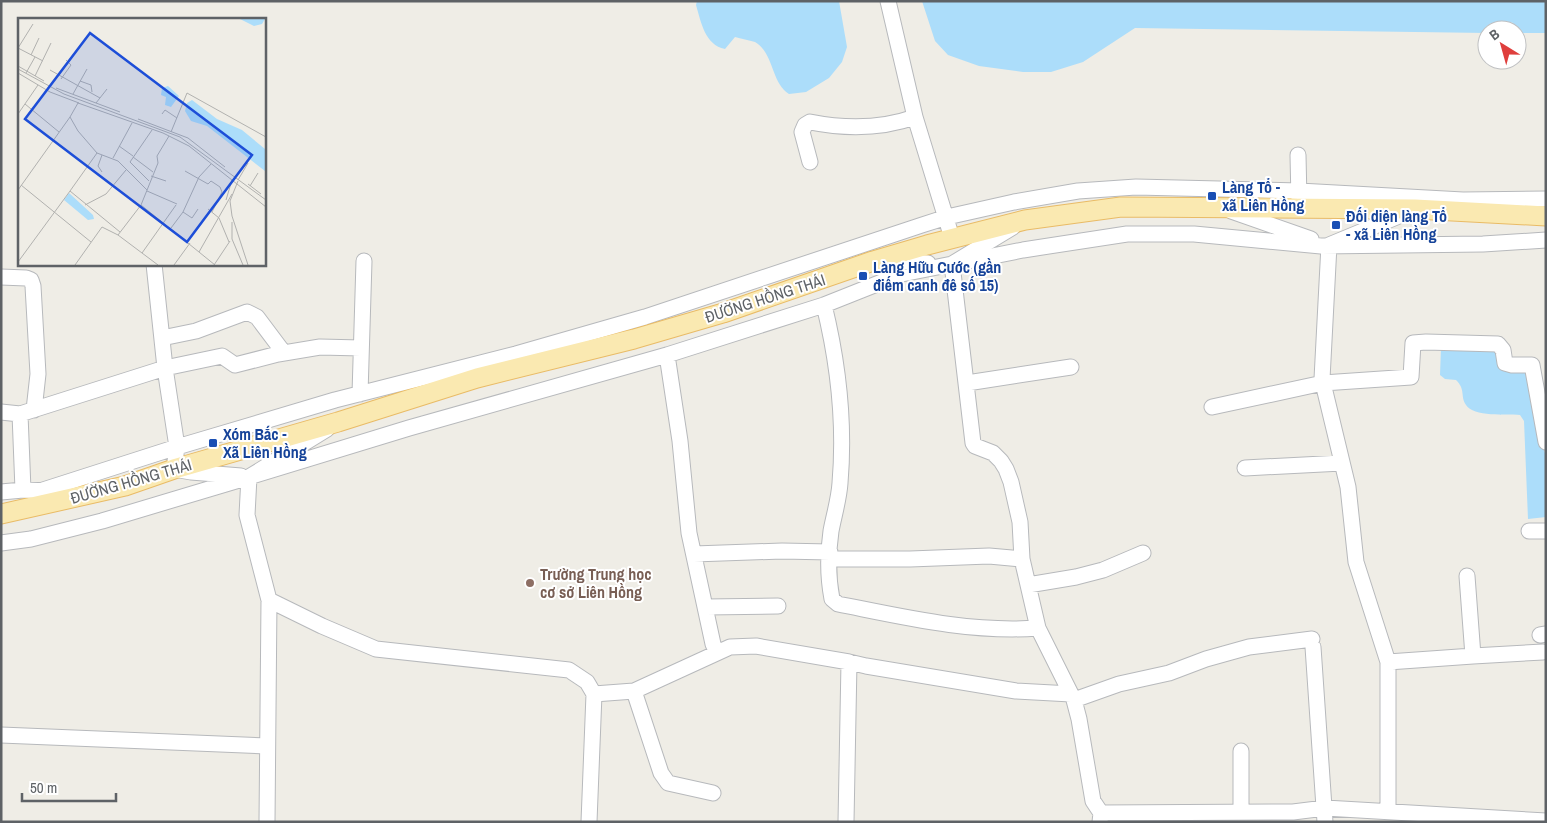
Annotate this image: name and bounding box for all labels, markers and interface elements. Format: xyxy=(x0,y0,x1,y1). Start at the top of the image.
inset map xyxy=(18,18,265,265)
north arrow xyxy=(1477,20,1527,70)
text: B xyxy=(1485,25,1503,44)
place label: Làng Tổ - xã Liên Hồng xyxy=(1222,176,1304,216)
marker: Làng Tổ - xã Liên Hồng xyxy=(1206,190,1218,202)
place label: Đối diện làng Tổ - xã Liên Hồng xyxy=(1346,205,1447,245)
marker: Đối diện làng Tổ - xã Liên Hồng xyxy=(1330,219,1342,231)
place label: Làng Hữu Cước (gần điếm canh đê số 15) xyxy=(873,256,1001,296)
street label: ĐƯỜNG HỒNG THÁI xyxy=(702,268,828,328)
marker: Làng Hữu Cước (gần điếm canh đê số 15) xyxy=(857,270,869,282)
place label: Xóm Bắc - Xã Liên Hồng xyxy=(223,423,307,463)
marker: Xóm Bắc - Xã Liên Hồng xyxy=(207,437,219,449)
street label: ĐƯỜNG HỒNG THÁI xyxy=(68,453,194,509)
place label: Trường Trung học cơ sở Liên Hồng xyxy=(540,563,652,603)
marker: Trường Trung học cơ sở Liên Hồng xyxy=(524,577,536,589)
scale bar xyxy=(22,770,116,802)
text: 50 m xyxy=(30,777,57,798)

